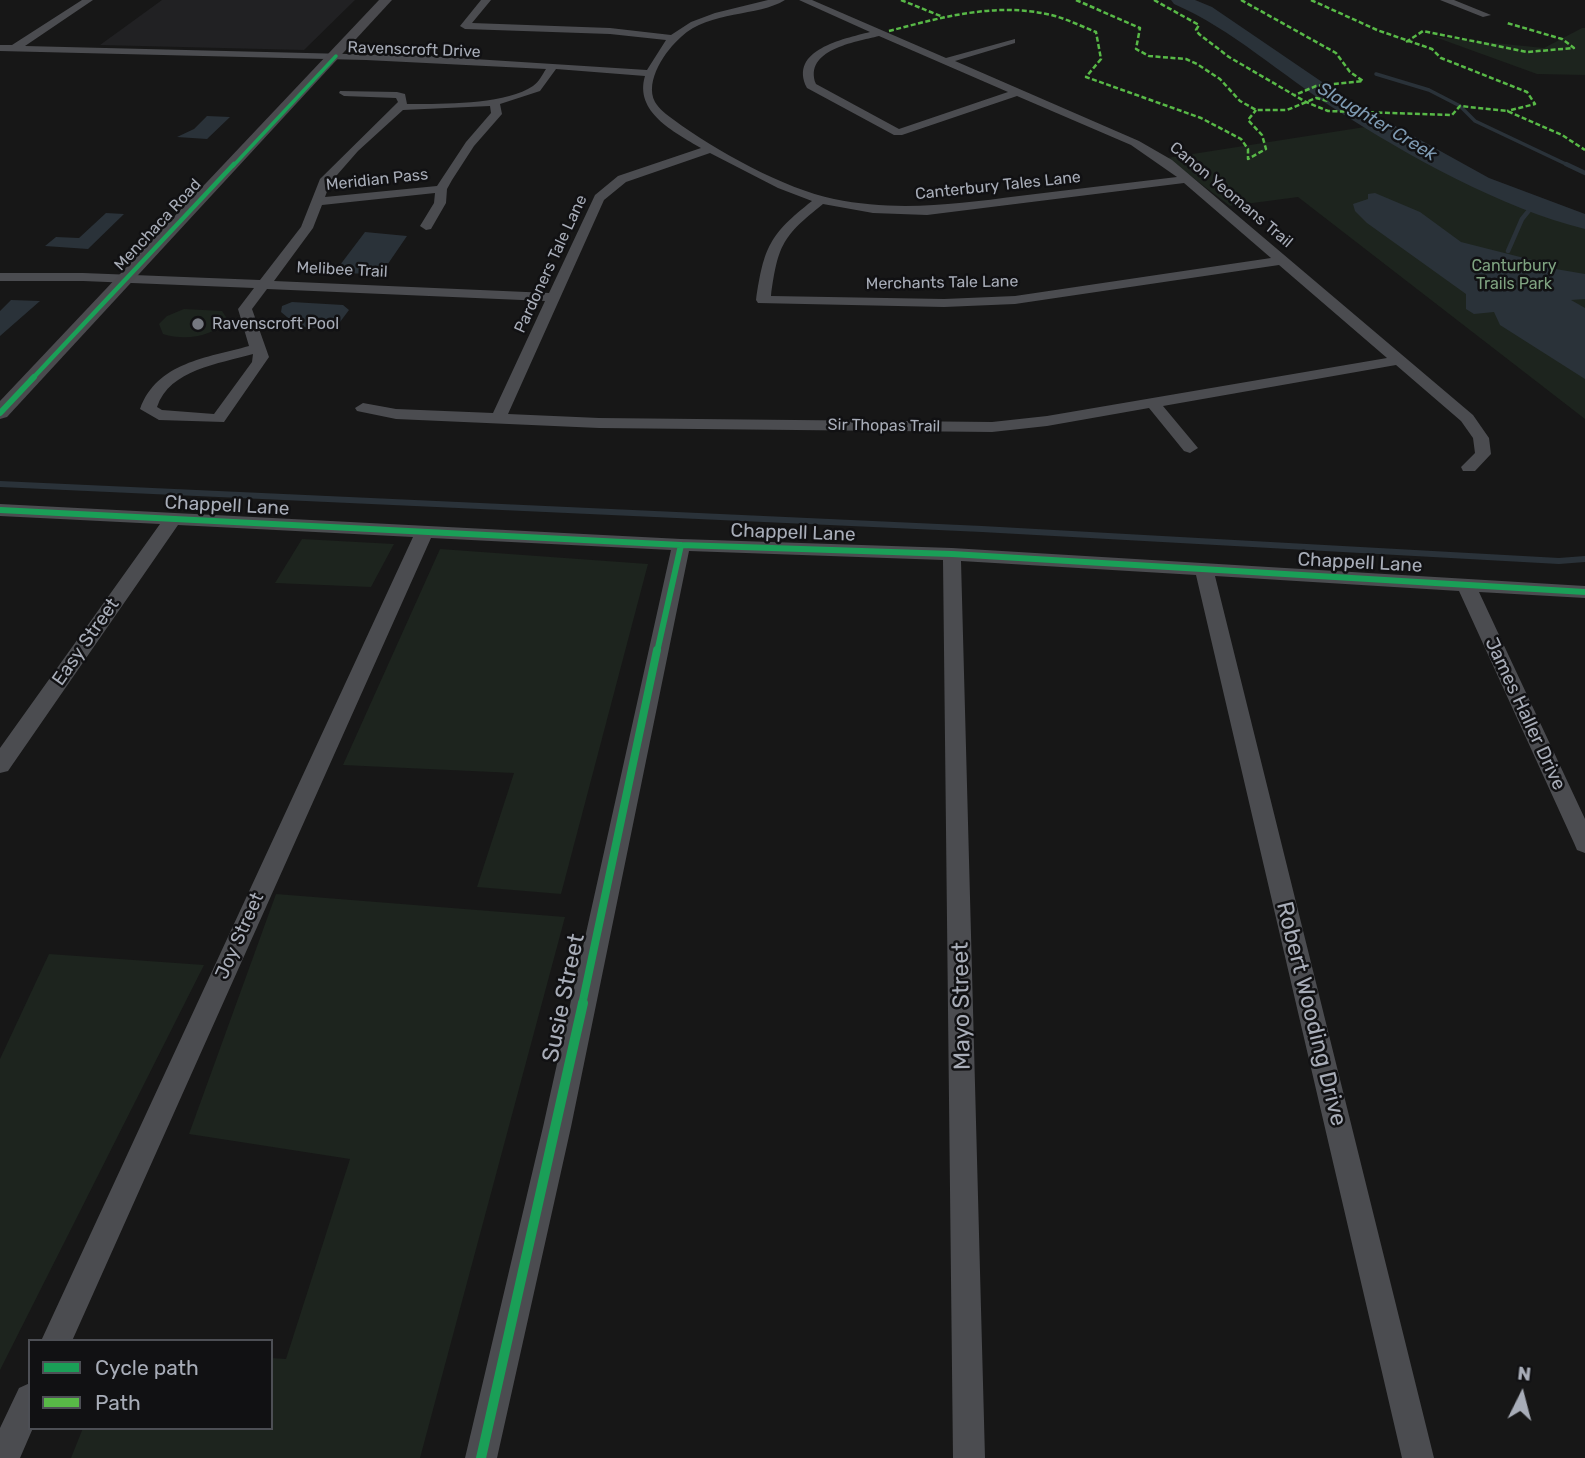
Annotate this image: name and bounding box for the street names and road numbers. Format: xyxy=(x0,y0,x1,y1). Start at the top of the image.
street label: Ravenscroft Drive xyxy=(347,38,481,62)
street label: Canon Yeomans Trail xyxy=(1166,138,1296,252)
street label: Meridian Pass xyxy=(325,165,429,195)
street label: Canterbury Tales Lane xyxy=(914,168,1082,204)
street label: Menchaca Road xyxy=(111,175,205,275)
street label: Pardoners Tale Lane xyxy=(511,192,591,336)
street label: Melibee Trail xyxy=(296,258,388,282)
street label: Merchants Tale Lane xyxy=(865,272,1019,294)
street label: Sir Thopas Trail xyxy=(828,415,940,437)
street label: Chappell Lane xyxy=(164,491,290,521)
street label: Chappell Lane xyxy=(730,519,856,547)
street label: Chappell Lane xyxy=(1297,548,1423,578)
street label: Easy Street xyxy=(48,594,124,690)
street label: James Haller Drive xyxy=(1480,634,1570,794)
street label: Joy Street xyxy=(211,889,269,983)
street label: Robert Wooding Drive xyxy=(1270,899,1352,1129)
street label: Susie Street xyxy=(537,931,591,1065)
street label: Mayo Street xyxy=(947,942,977,1070)

